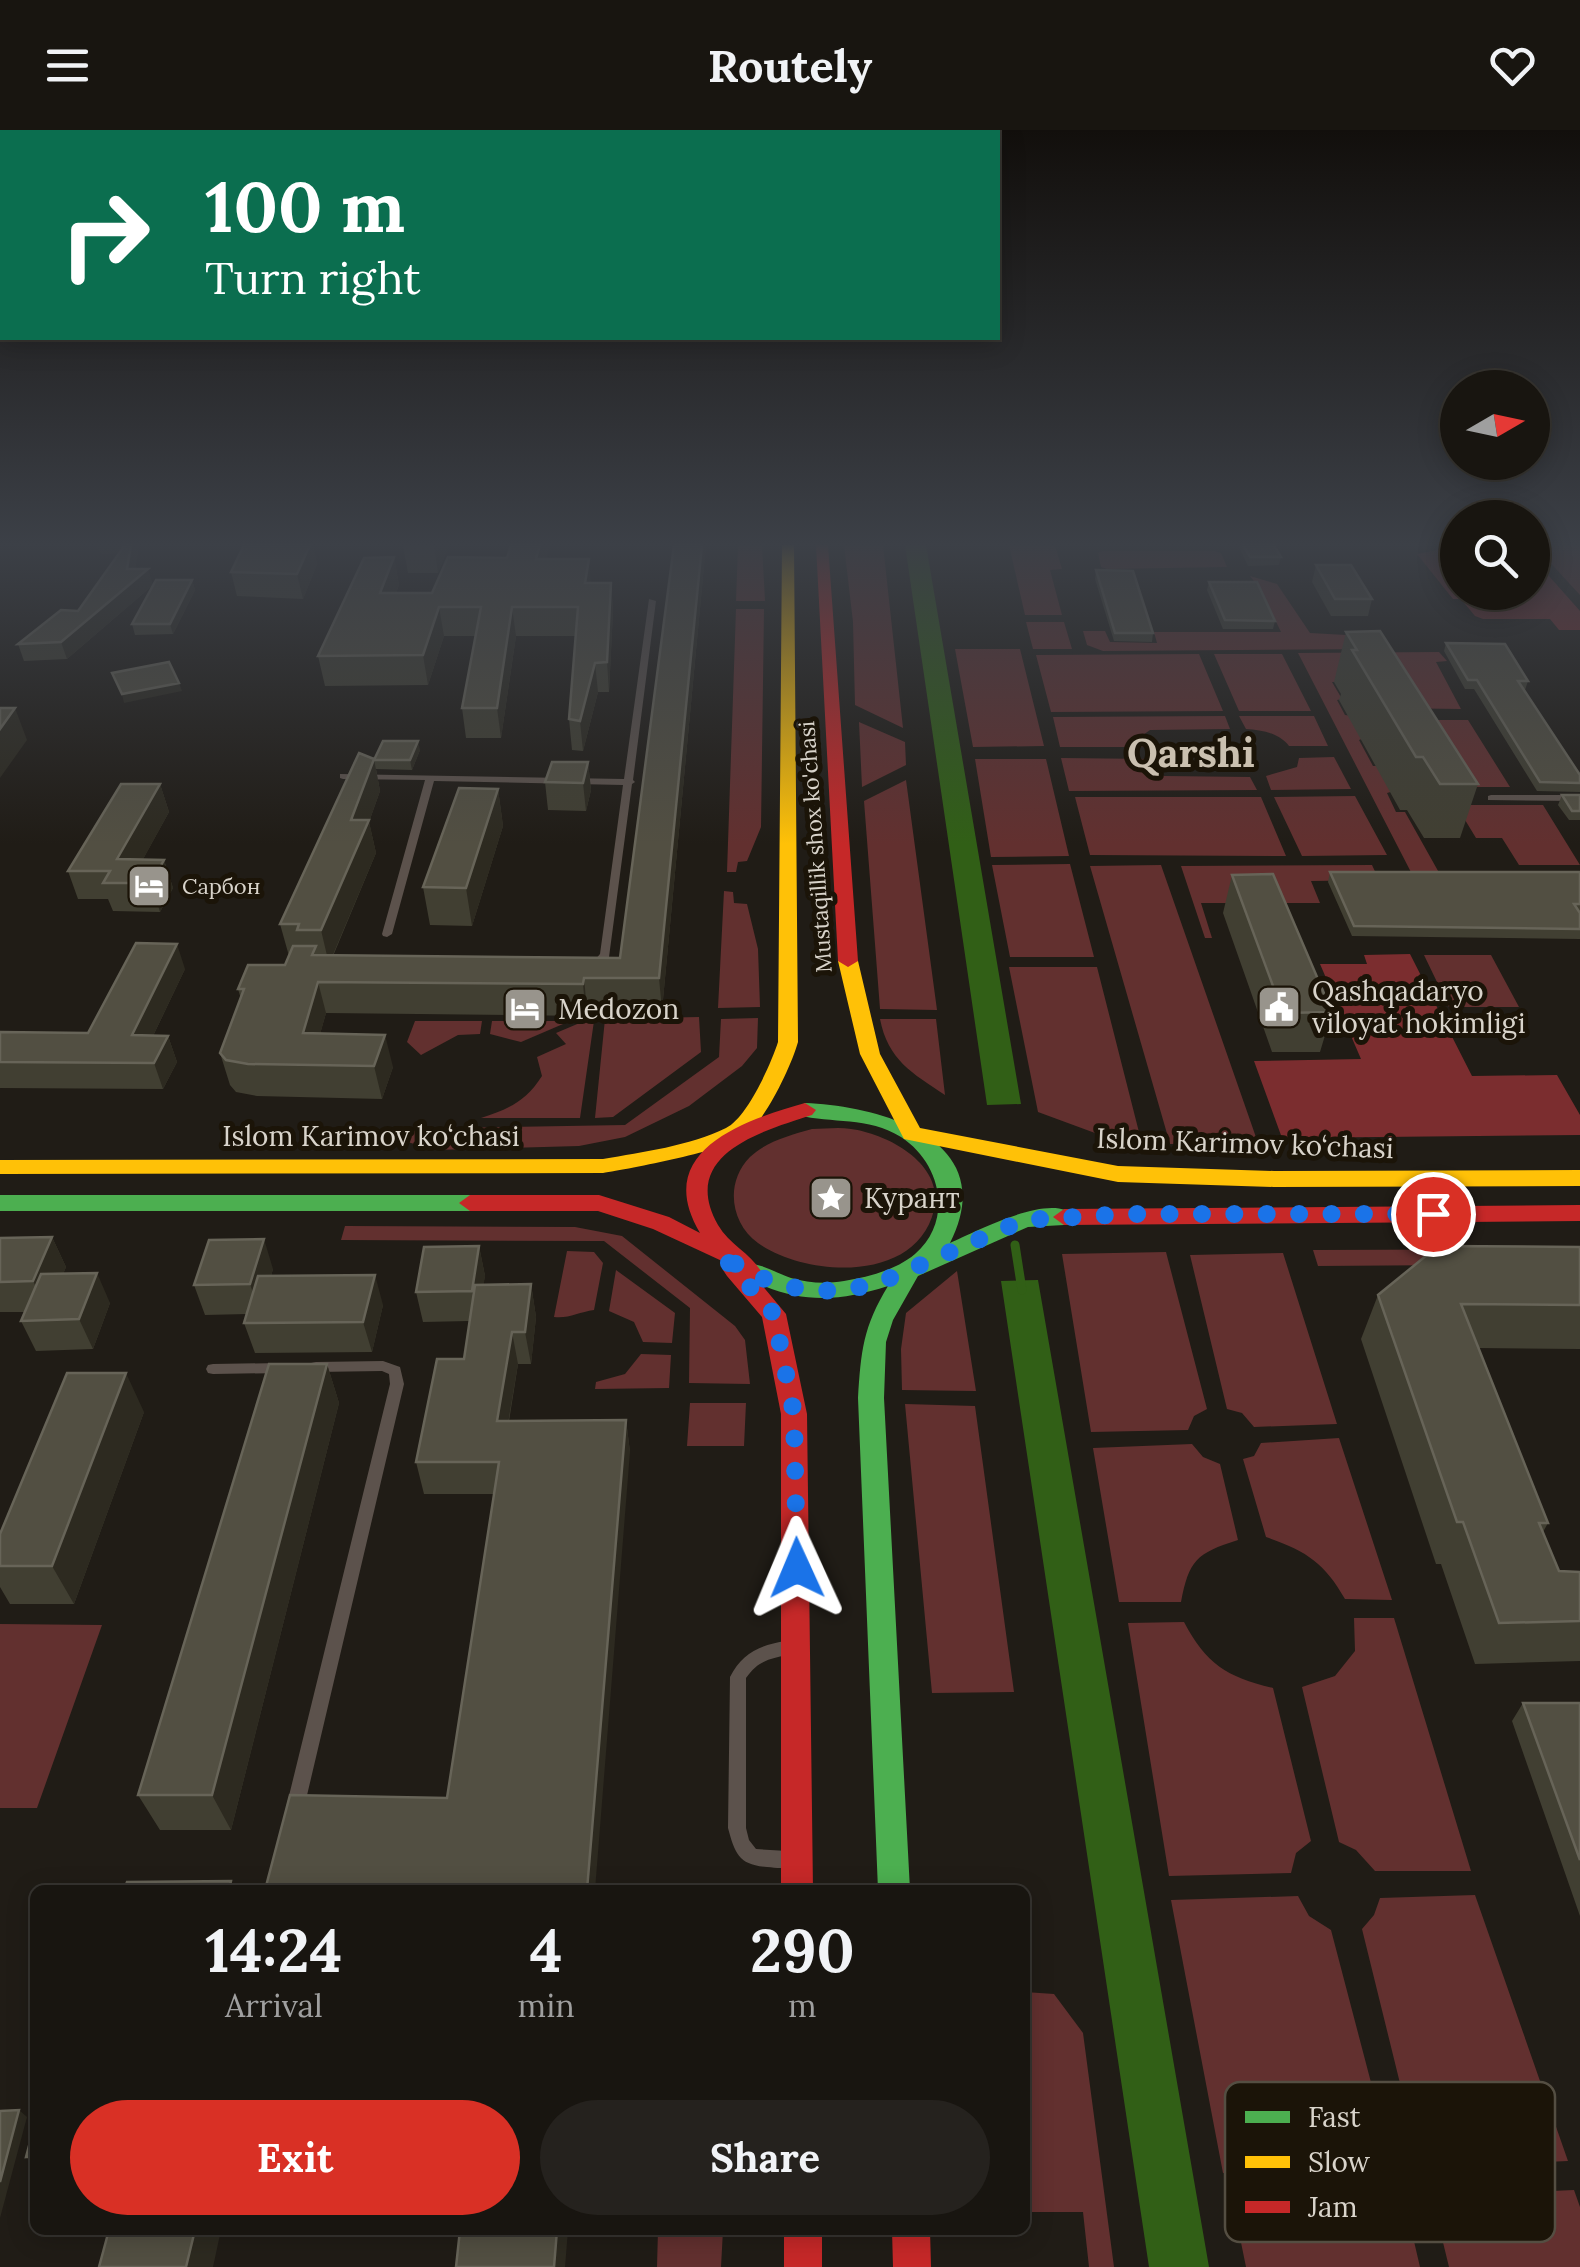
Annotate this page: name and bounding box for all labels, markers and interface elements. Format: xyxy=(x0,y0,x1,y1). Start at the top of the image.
text: Routely xyxy=(708,37,872,94)
icon: menu xyxy=(40,38,95,93)
icon: heart xyxy=(1485,38,1540,93)
text: 100 m xyxy=(205,162,405,251)
icon: right xyxy=(40,170,170,300)
text: Turn right xyxy=(205,249,421,306)
north arrow xyxy=(1440,370,1550,480)
map controls xyxy=(1440,370,1550,610)
button: search xyxy=(1440,500,1550,610)
street label: Mustaqillik shox ko'chasi xyxy=(792,720,838,974)
district label: Qarshi xyxy=(1127,727,1255,778)
hotel icon: Сарбон xyxy=(126,863,172,909)
place label: Сарбон xyxy=(182,872,260,900)
place label: Qashqadaryo viloyat hokimligi xyxy=(1312,973,1526,1041)
public building icon: Qashqadaryo viloyat hokimligi xyxy=(1256,984,1302,1030)
hotel icon: Medozon xyxy=(502,986,548,1032)
place label: Medozon xyxy=(558,991,679,1027)
street label: Islom Karimov ko‘chasi xyxy=(222,1118,520,1154)
street label: Islom Karimov ko‘chasi xyxy=(1096,1120,1394,1166)
pin xyxy=(1391,1172,1476,1257)
place icon: Курант xyxy=(808,1175,854,1221)
place label: Курант xyxy=(864,1180,960,1216)
icon: arrive xyxy=(1406,1187,1461,1242)
position arrow xyxy=(745,1516,849,1620)
text: 14:24 xyxy=(205,1912,342,1988)
text: 4 xyxy=(530,1912,563,1988)
text: 290 xyxy=(750,1912,855,1988)
text: Arrival xyxy=(225,1985,323,2026)
text: min xyxy=(518,1985,575,2026)
text: m xyxy=(788,1985,817,2026)
legend xyxy=(1225,2082,1555,2242)
text: Fast xyxy=(1308,2099,1361,2135)
button: Exit xyxy=(70,2100,520,2215)
button: Share xyxy=(540,2100,990,2215)
text: Slow xyxy=(1308,2144,1371,2180)
text: Jam xyxy=(1307,2189,1358,2225)

